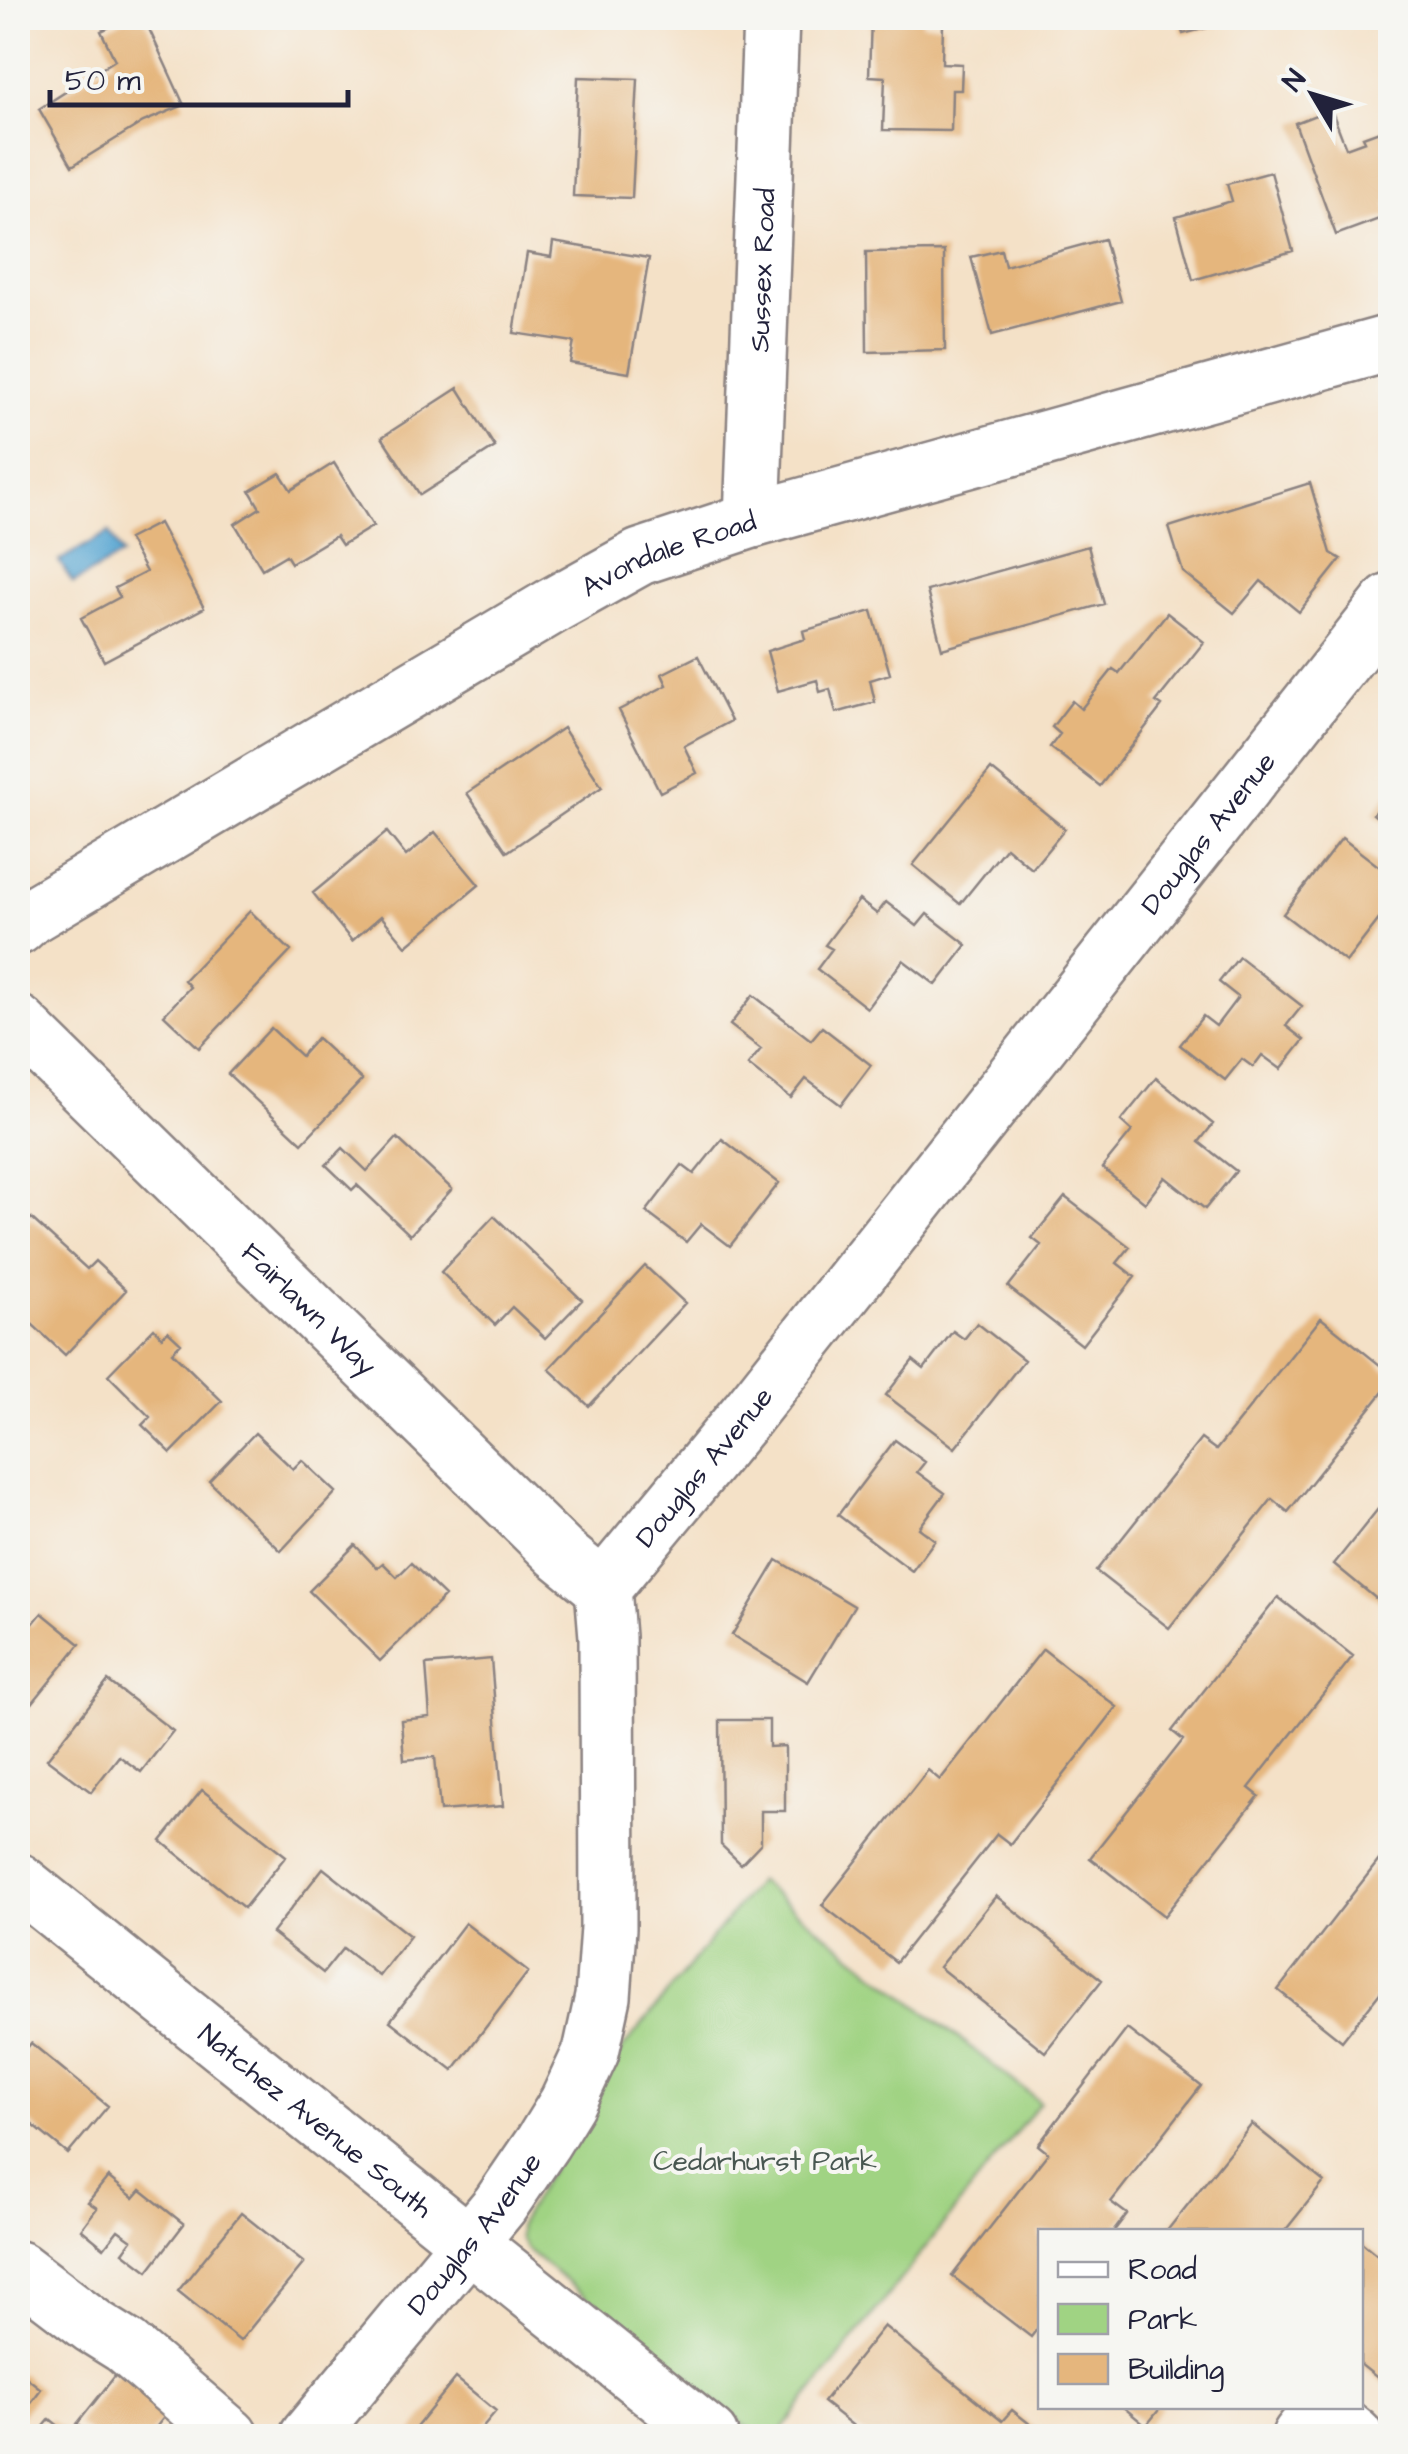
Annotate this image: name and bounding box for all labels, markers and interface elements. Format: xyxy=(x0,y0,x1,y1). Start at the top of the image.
scale bar xyxy=(50,45,348,107)
north arrow xyxy=(1263,45,1363,145)
text: 50 m xyxy=(65,60,141,102)
text: N xyxy=(1274,61,1316,99)
street label: Sussex Road xyxy=(740,187,786,353)
street label: Avondale Road xyxy=(574,502,761,607)
street label: Douglas Avenue xyxy=(1132,744,1285,923)
street label: Fairlawn Way xyxy=(232,1234,385,1386)
street label: Douglas Avenue xyxy=(627,1379,782,1556)
street label: Natchez Avenue South xyxy=(190,2015,441,2227)
park label: Cedarhurst Park xyxy=(653,2142,877,2181)
street label: Douglas Avenue xyxy=(399,2145,551,2324)
legend xyxy=(1038,2229,1363,2409)
text: Road xyxy=(1128,2249,1197,2291)
text: Park xyxy=(1128,2299,1197,2341)
text: Building xyxy=(1128,2349,1224,2392)

